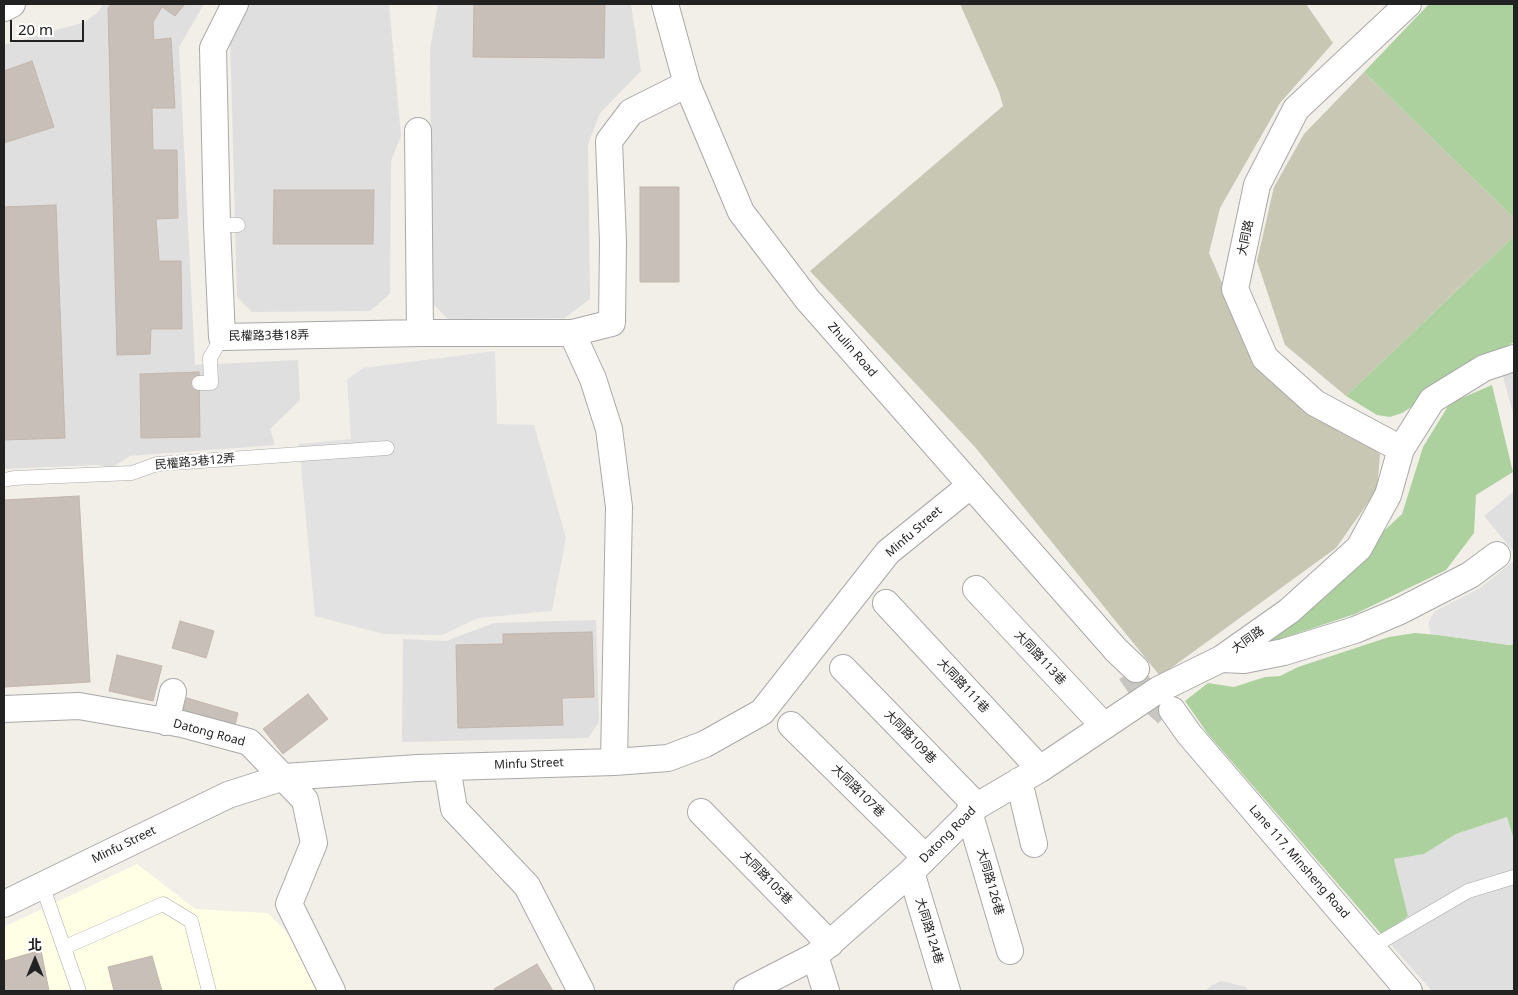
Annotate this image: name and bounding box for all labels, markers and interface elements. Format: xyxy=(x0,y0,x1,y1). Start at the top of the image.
scale bar xyxy=(12,10,86,42)
text: 20 m xyxy=(18,19,53,39)
street label: 大同路 xyxy=(1235,219,1257,257)
street label: Zhulin Road xyxy=(825,320,879,380)
street label: 民權路3巷18弄 xyxy=(229,328,309,344)
street label: 民權路3巷12弄 xyxy=(154,451,236,473)
street label: Minfu Street xyxy=(883,504,945,560)
street label: 大同路 xyxy=(1229,624,1267,656)
street label: 大同路113巷 xyxy=(1011,628,1069,688)
street label: 大同路111巷 xyxy=(934,656,992,716)
street label: 大同路109巷 xyxy=(881,707,939,767)
street label: Datong Road xyxy=(171,716,247,750)
street label: Minfu Street xyxy=(494,756,564,772)
street label: 大同路107巷 xyxy=(829,762,887,820)
street label: Lane 117, Minsheng Road xyxy=(1246,802,1352,922)
street label: Datong Road xyxy=(917,804,979,866)
street label: Minfu Street xyxy=(90,823,158,867)
street label: 大同路126巷 xyxy=(974,847,1006,917)
street label: 大同路105巷 xyxy=(737,848,795,908)
street label: 大同路124巷 xyxy=(912,896,946,966)
north arrow xyxy=(10,935,60,985)
text: 北 xyxy=(28,935,42,954)

